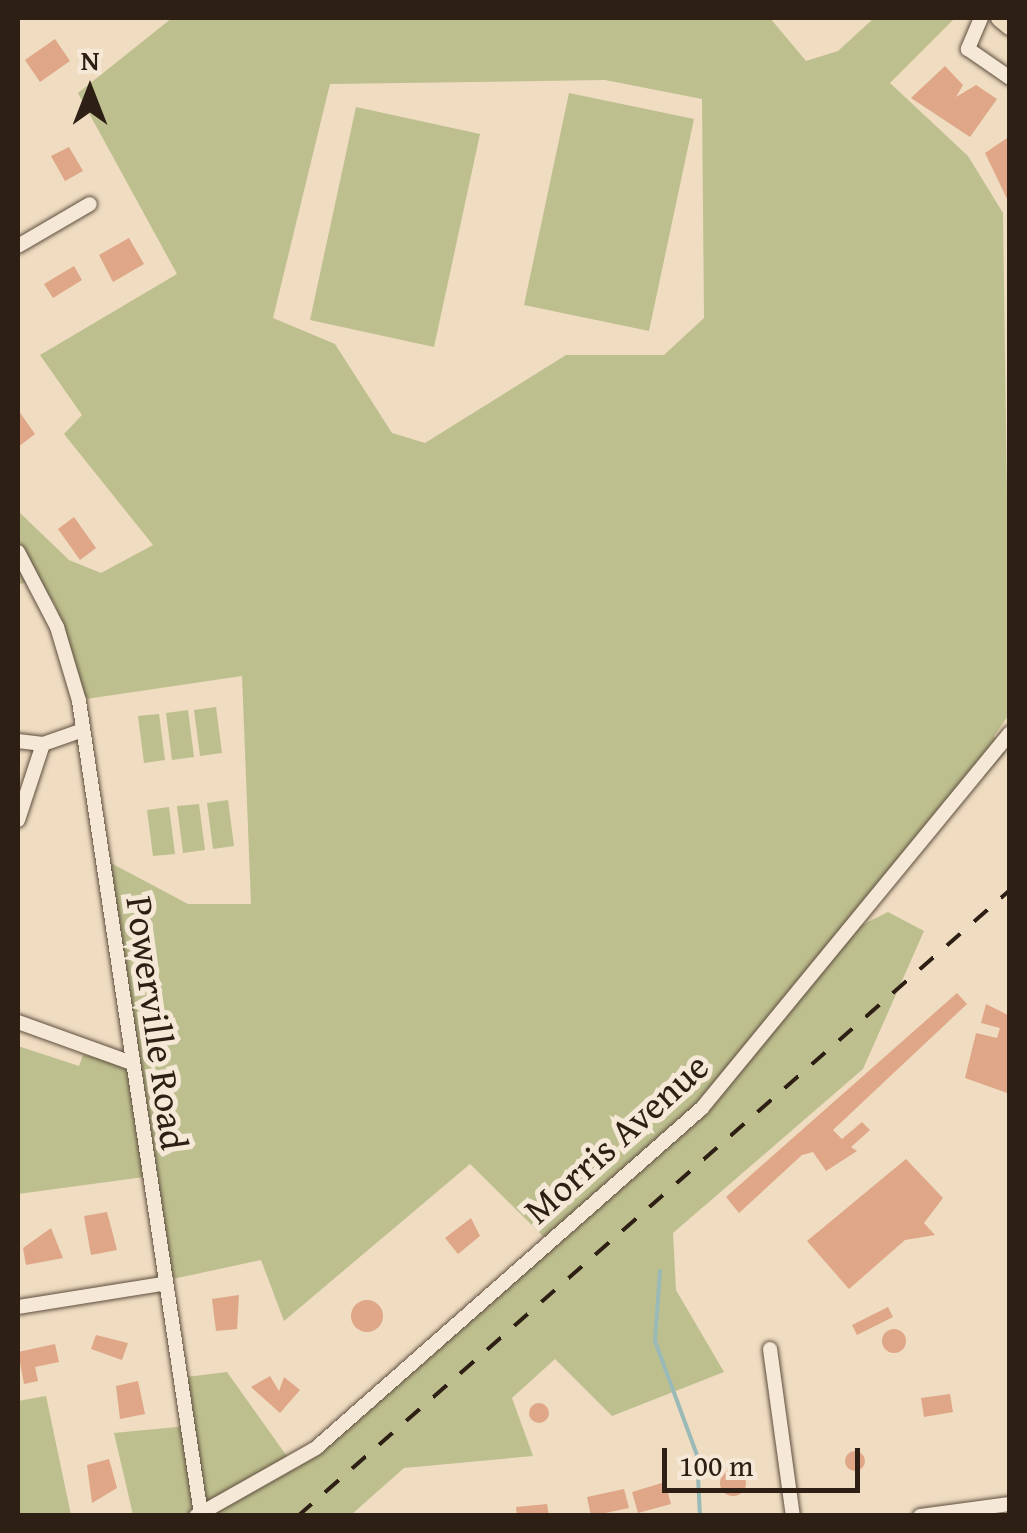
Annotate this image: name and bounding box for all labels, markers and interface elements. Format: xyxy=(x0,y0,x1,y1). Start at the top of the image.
text: N xyxy=(81,39,99,80)
north arrow xyxy=(40,40,140,140)
street label: Powerville Road xyxy=(117,893,197,1153)
street label: Morris Avenue xyxy=(514,1043,718,1233)
scale bar xyxy=(667,1428,864,1490)
text: 100 m xyxy=(679,1443,753,1487)

